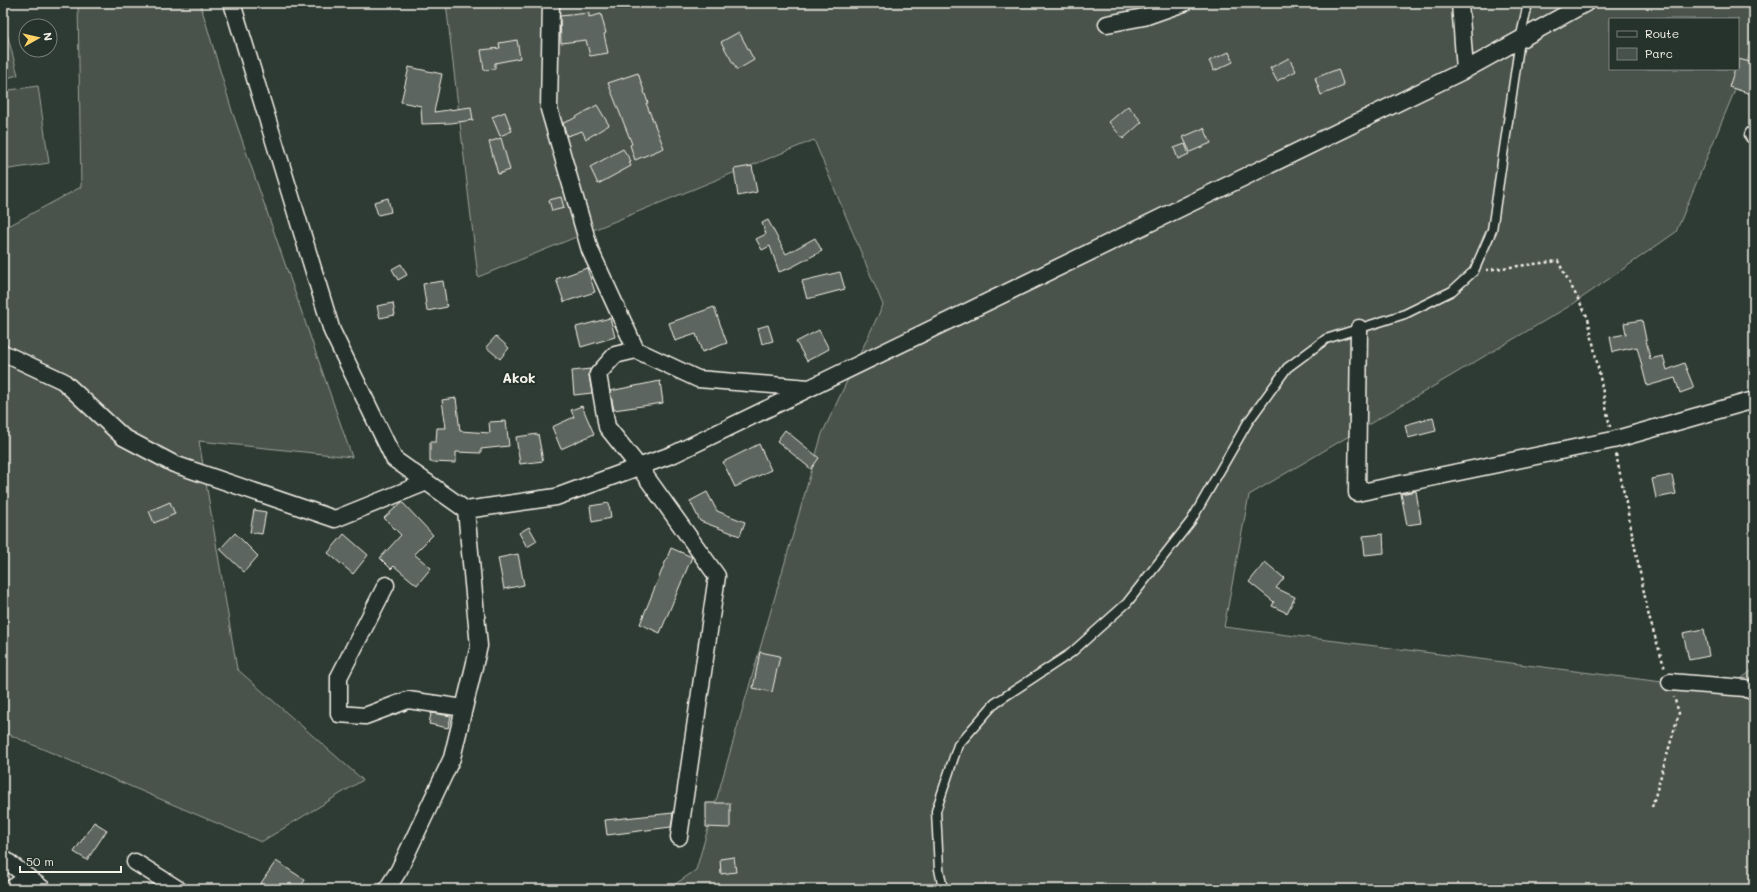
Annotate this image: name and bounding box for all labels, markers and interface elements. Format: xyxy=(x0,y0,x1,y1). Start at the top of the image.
north arrow xyxy=(18,18,58,58)
legend xyxy=(1609,18,1739,70)
text: Route xyxy=(1645,25,1679,41)
text: N xyxy=(40,31,56,42)
text: Parc xyxy=(1645,45,1673,61)
district label: Akok xyxy=(502,368,536,387)
scale bar xyxy=(20,848,121,874)
text: 50 m xyxy=(26,853,54,869)

